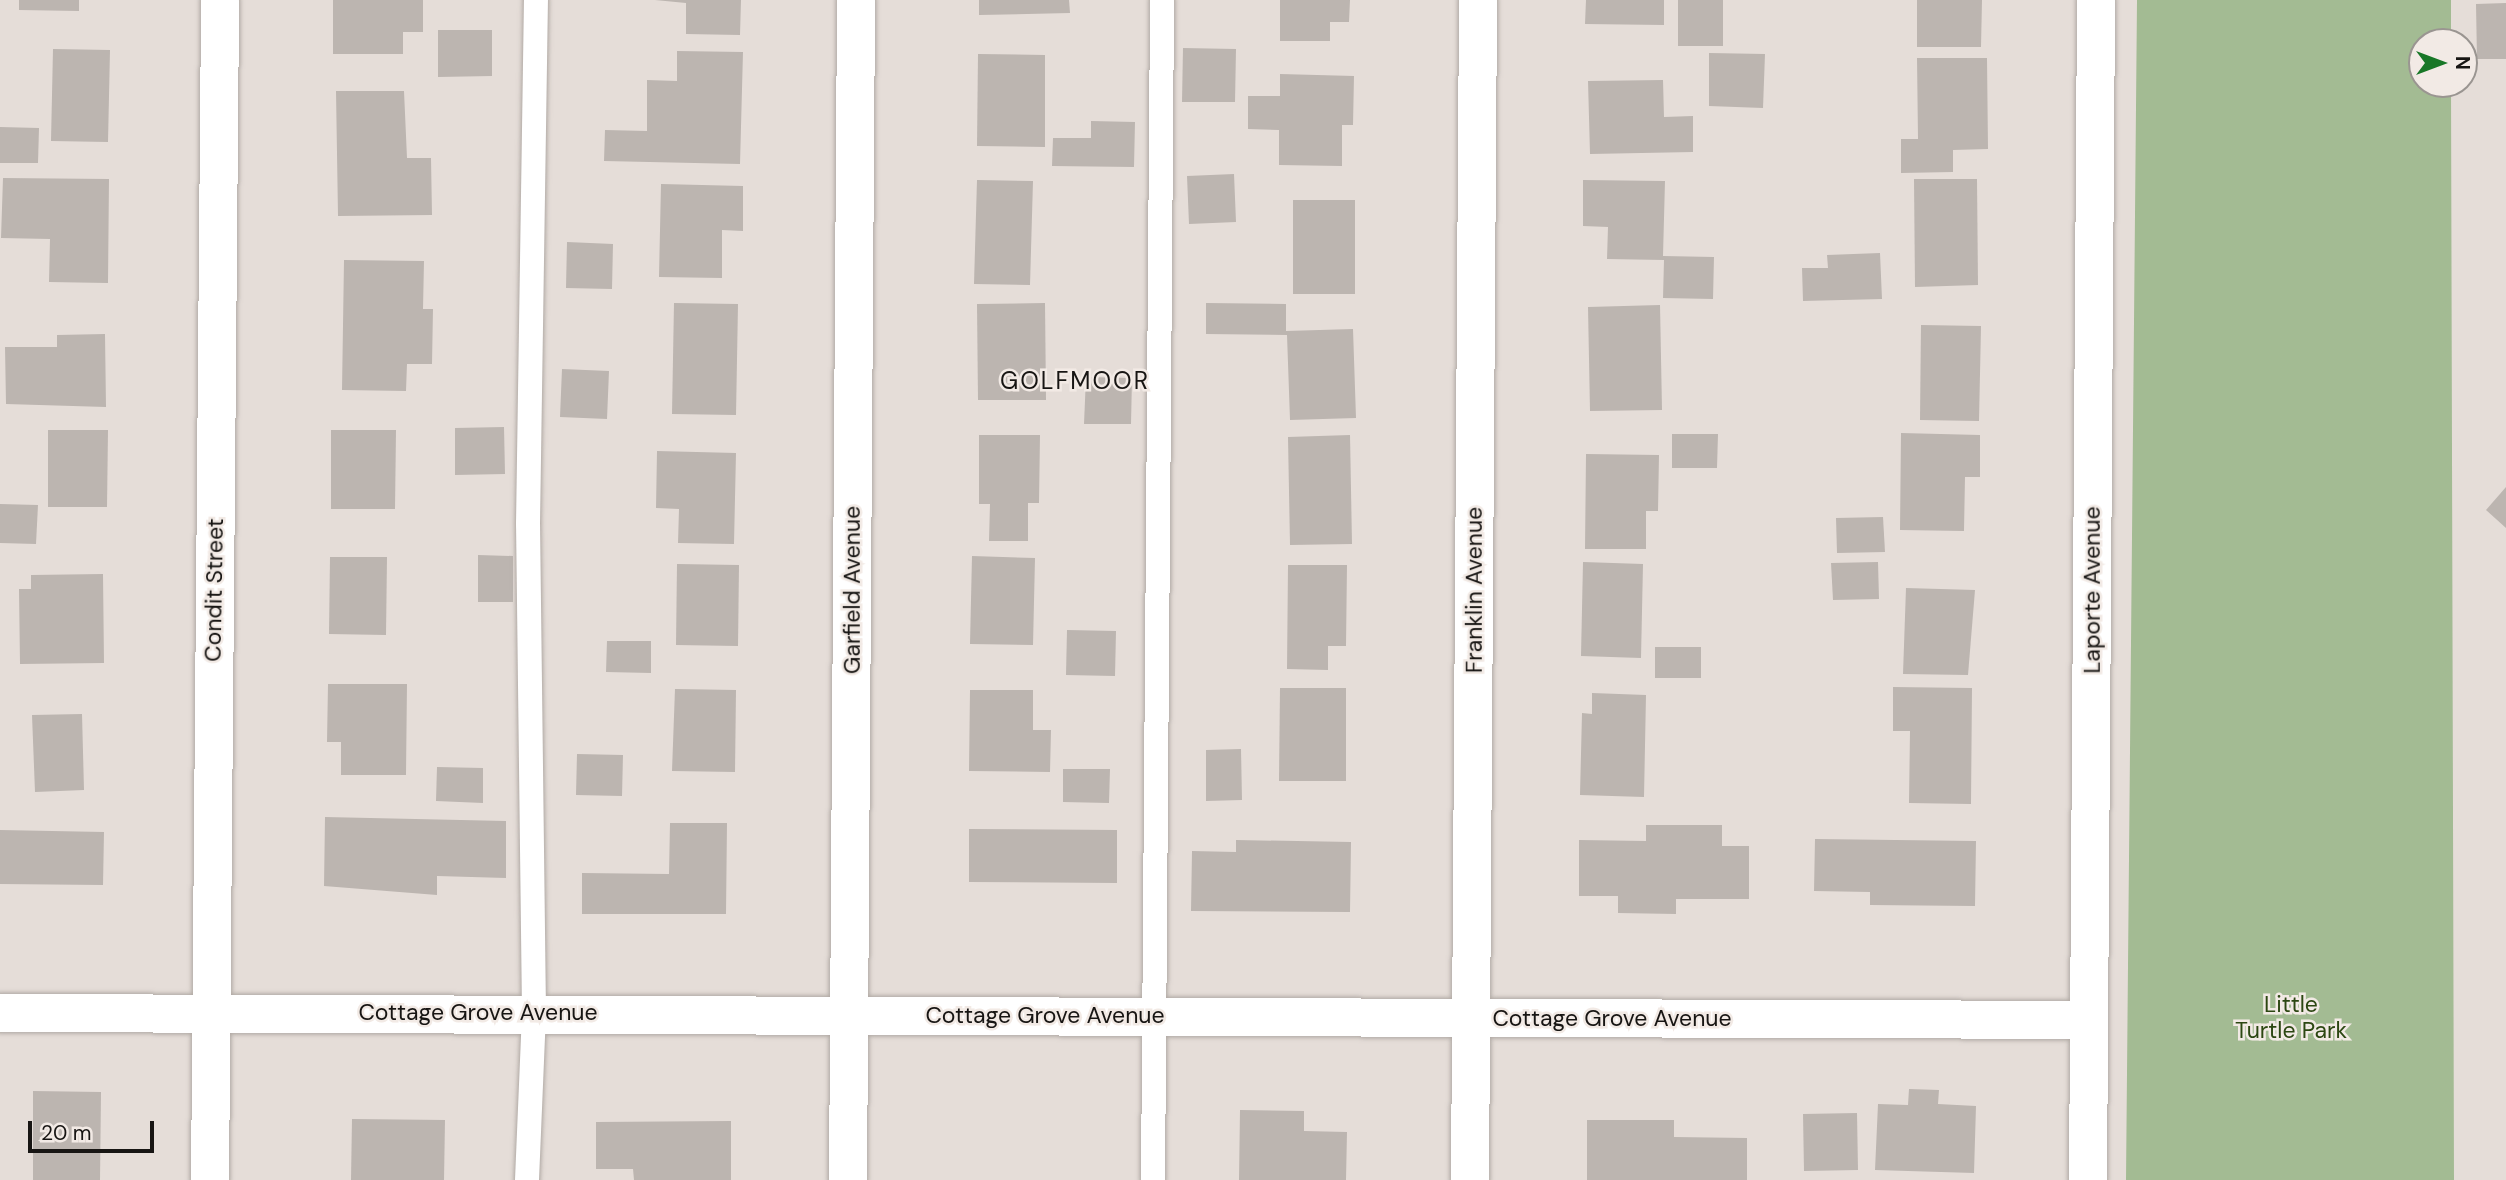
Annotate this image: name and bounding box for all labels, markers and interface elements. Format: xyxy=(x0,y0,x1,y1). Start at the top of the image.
north arrow xyxy=(2408,28,2478,98)
text: N xyxy=(2450,56,2475,70)
district label: GOLFMOOR xyxy=(1001,367,1149,395)
street label: Garfield Avenue xyxy=(838,506,866,674)
street label: Laporte Avenue xyxy=(2078,506,2106,674)
street label: Franklin Avenue xyxy=(1460,507,1488,673)
street label: Condit Street xyxy=(199,518,229,662)
park label: Little Turtle Park xyxy=(2235,990,2347,1044)
street label: Cottage Grove Avenue xyxy=(358,998,598,1026)
street label: Cottage Grove Avenue xyxy=(925,1001,1165,1029)
street label: Cottage Grove Avenue xyxy=(1492,1004,1732,1032)
scale bar xyxy=(32,1106,158,1150)
text: 20 m xyxy=(41,1119,92,1147)

